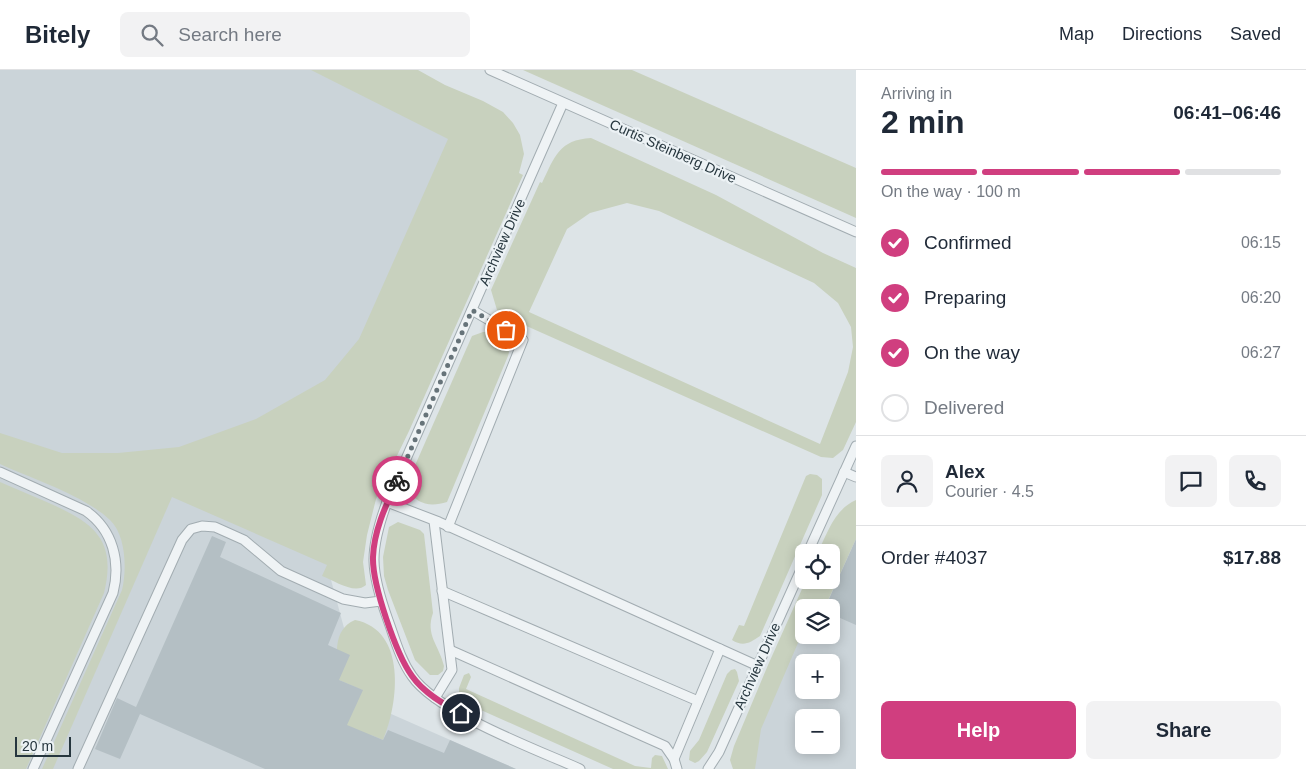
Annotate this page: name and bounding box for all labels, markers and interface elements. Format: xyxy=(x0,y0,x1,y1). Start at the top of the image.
search box xyxy=(120,12,470,57)
text: Bitely xyxy=(25,21,90,48)
icon: search xyxy=(138,21,166,49)
text: Search here xyxy=(178,24,282,45)
text: Map xyxy=(1059,24,1094,44)
text: Directions xyxy=(1122,24,1202,44)
text: Saved xyxy=(1230,24,1281,44)
text: Arriving in xyxy=(881,85,952,102)
text: 06:41–06:46 xyxy=(1173,102,1281,123)
text: 2 min xyxy=(881,104,965,140)
street label: Curtis Steinberg Drive xyxy=(607,116,739,186)
text: On the way · 100 m xyxy=(881,183,1021,200)
street label: Archview Drive xyxy=(476,196,528,288)
icon: check xyxy=(881,229,909,257)
text: Confirmed xyxy=(924,232,1012,253)
text: 06:15 xyxy=(1241,234,1281,251)
icon: check xyxy=(881,284,909,312)
text: Preparing xyxy=(924,287,1006,308)
text: 06:20 xyxy=(1241,289,1281,306)
pin xyxy=(485,309,527,351)
icon: bag xyxy=(492,316,520,344)
icon: check xyxy=(881,339,909,367)
text: On the way xyxy=(924,342,1020,363)
text: 06:27 xyxy=(1241,344,1281,361)
text: Delivered xyxy=(924,397,1004,418)
button: person xyxy=(881,455,933,507)
button: chat xyxy=(1165,455,1217,507)
button: phone xyxy=(1229,455,1281,507)
courier xyxy=(372,456,422,506)
text: Alex xyxy=(945,461,985,482)
icon: bike xyxy=(383,467,411,495)
text: Courier · 4.5 xyxy=(945,483,1034,500)
map controls xyxy=(795,544,840,754)
button: locate xyxy=(795,544,840,589)
text: Order #4037 xyxy=(881,547,988,568)
text: $17.88 xyxy=(1223,547,1281,568)
button: layers xyxy=(795,599,840,644)
street label: Archview Drive xyxy=(731,620,783,712)
button: + xyxy=(795,654,840,699)
pin xyxy=(440,692,482,734)
icon: home xyxy=(447,699,475,727)
button: Help xyxy=(881,701,1076,759)
button: Share xyxy=(1086,701,1281,759)
button: − xyxy=(795,709,840,754)
scale bar xyxy=(15,734,71,757)
text: 20 m xyxy=(22,738,53,754)

